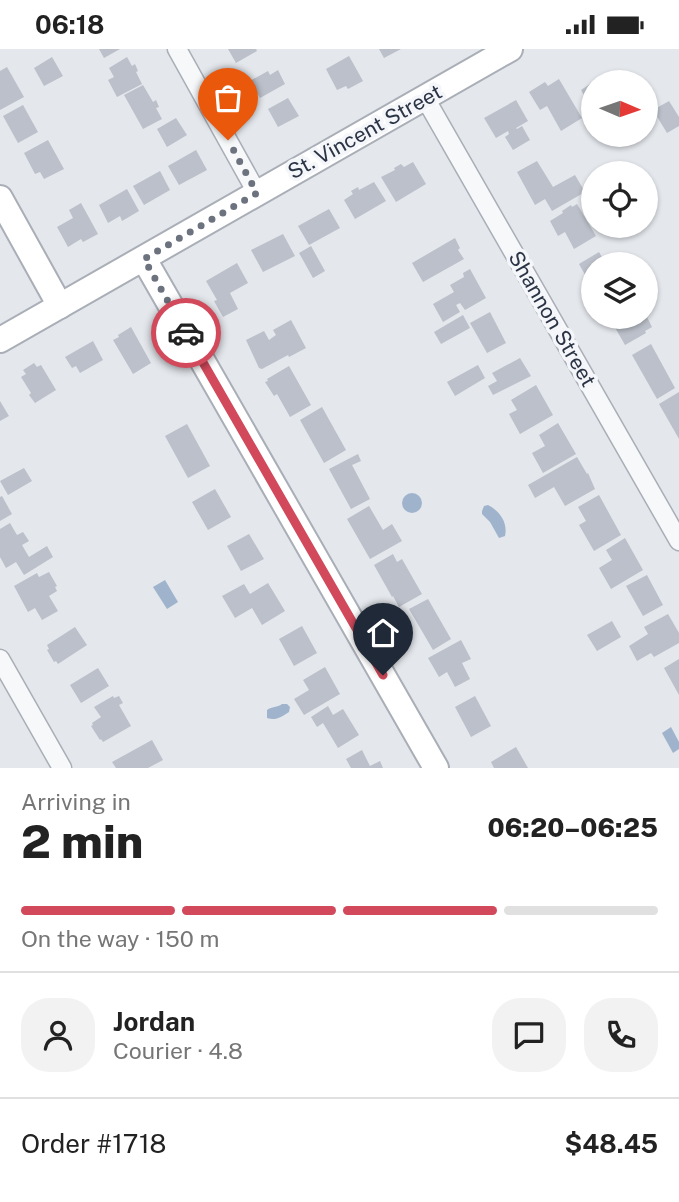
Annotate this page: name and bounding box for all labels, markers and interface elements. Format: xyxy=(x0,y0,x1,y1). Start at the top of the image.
text: 06:18 xyxy=(35,9,104,40)
pin xyxy=(198,68,258,140)
north arrow xyxy=(581,70,658,147)
map controls xyxy=(581,70,658,329)
icon: bag xyxy=(209,79,247,117)
street label: St. Vincent Street xyxy=(283,79,446,184)
button: locate xyxy=(581,161,658,238)
street label: Shannon Street xyxy=(504,246,601,391)
button: layers xyxy=(581,252,658,329)
courier xyxy=(151,298,221,368)
icon: car xyxy=(167,314,205,352)
pin xyxy=(353,603,413,675)
icon: home xyxy=(364,614,402,652)
text: Arriving in xyxy=(21,788,131,815)
text: 06:20–06:25 xyxy=(488,812,658,843)
text: 2 min xyxy=(21,814,143,868)
text: On the way · 150 m xyxy=(21,925,219,952)
button: person xyxy=(21,998,95,1072)
button: chat xyxy=(492,998,566,1072)
button: phone xyxy=(584,998,658,1072)
text: Jordan xyxy=(113,1006,195,1037)
text: Courier · 4.8 xyxy=(113,1037,243,1064)
text: Order #1718 xyxy=(21,1128,166,1159)
text: $48.45 xyxy=(565,1128,658,1159)

